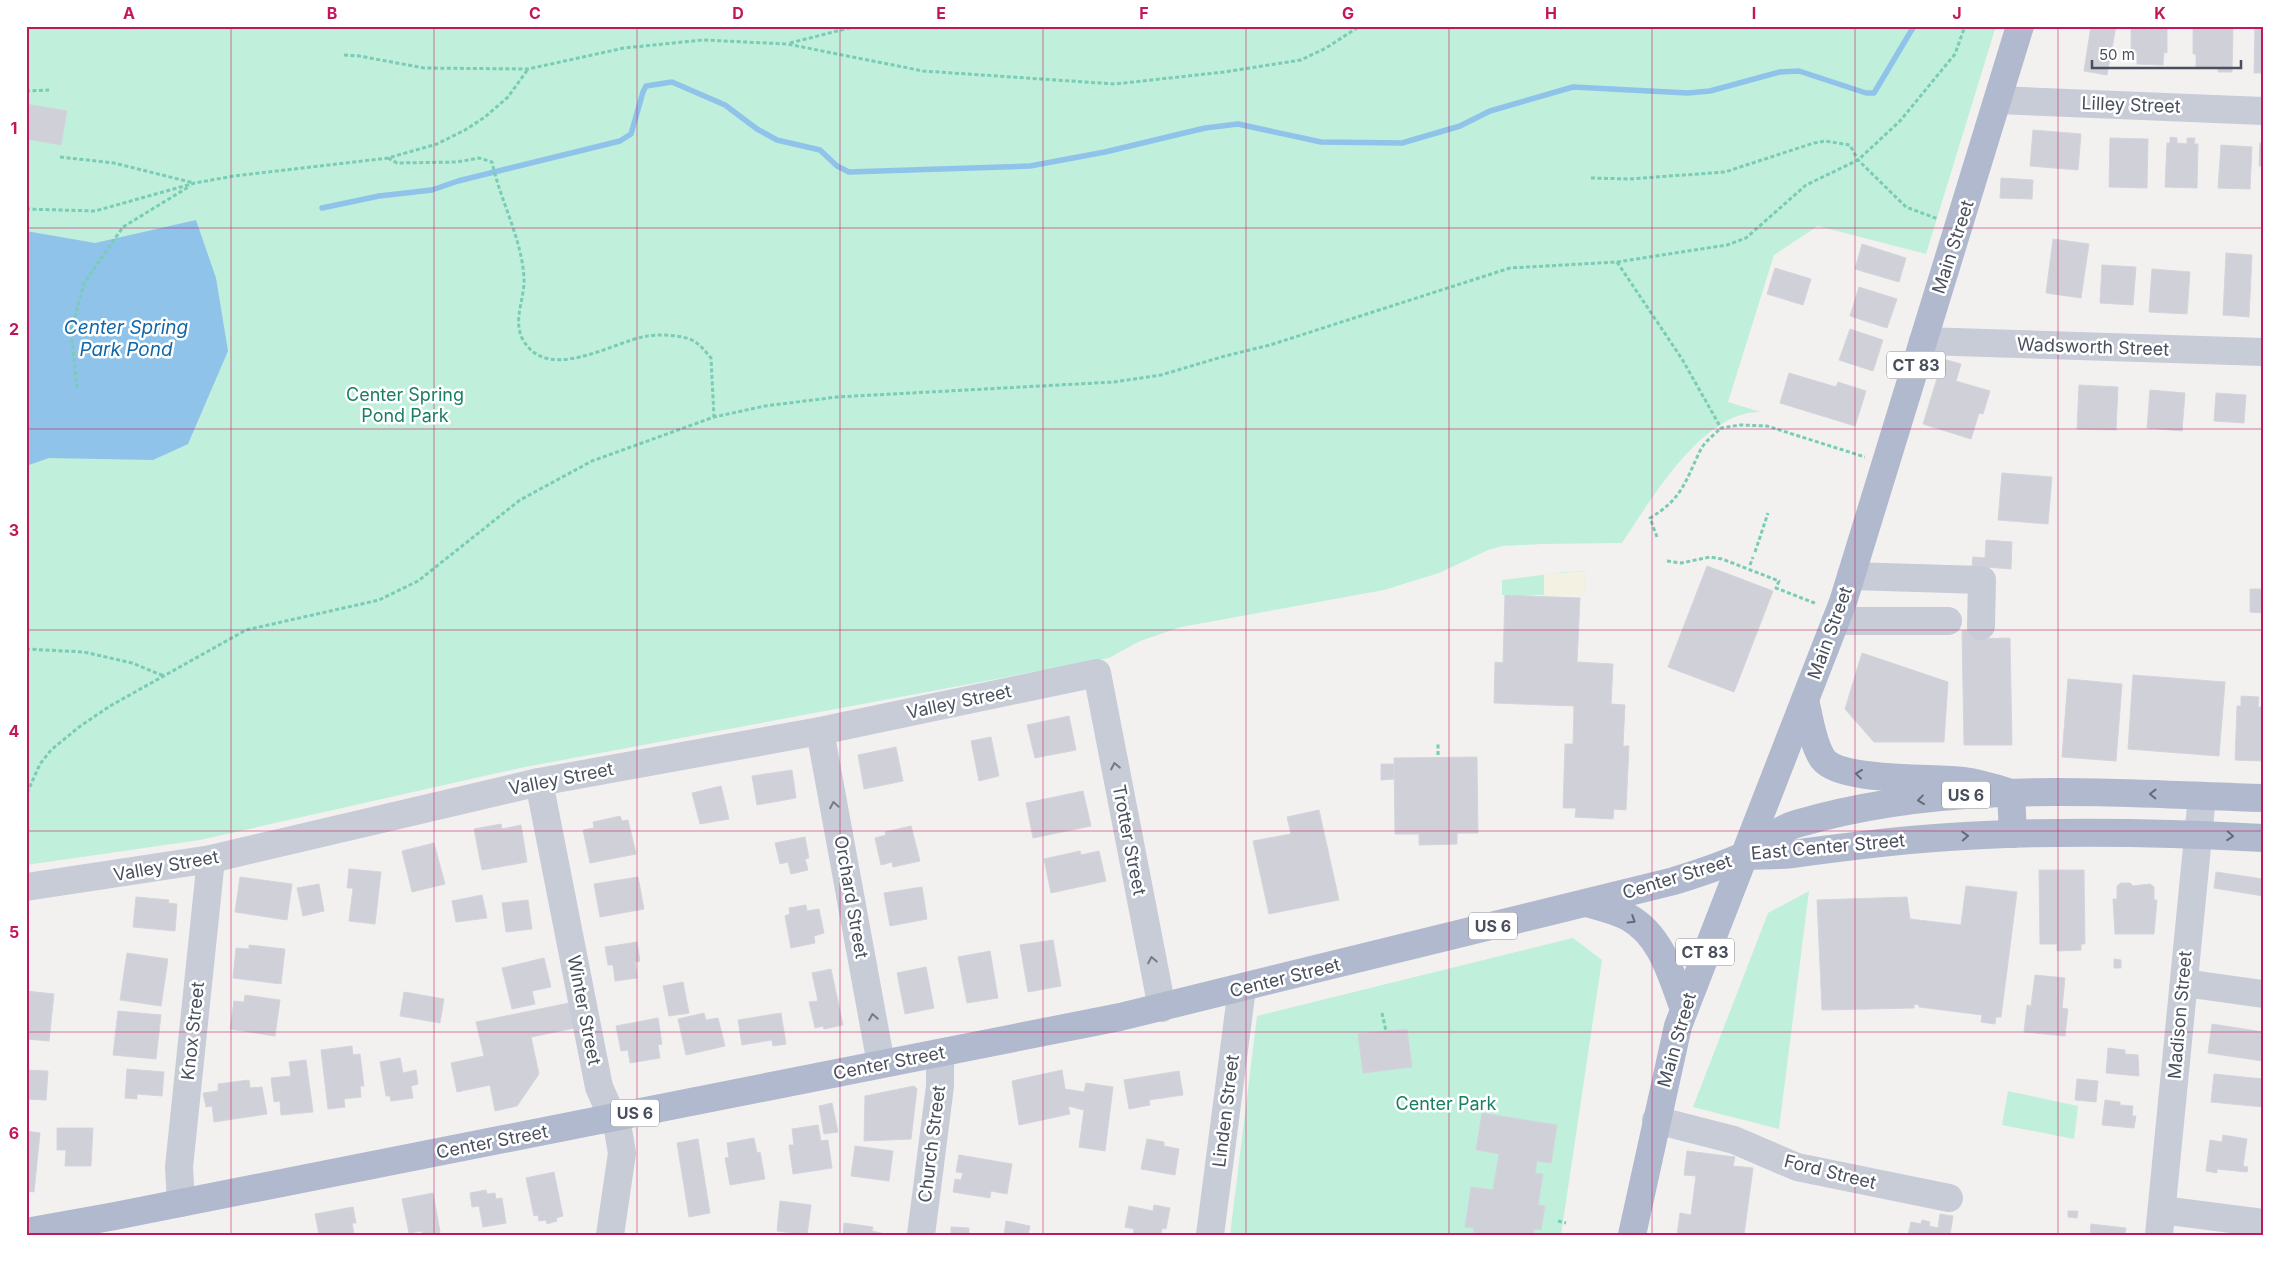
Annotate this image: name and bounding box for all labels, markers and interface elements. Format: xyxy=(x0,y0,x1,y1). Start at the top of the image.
text: A xyxy=(123,3,135,23)
text: B xyxy=(327,3,337,23)
text: C xyxy=(529,3,541,23)
text: D xyxy=(732,3,744,23)
text: E xyxy=(936,3,946,23)
text: F xyxy=(1139,3,1149,23)
text: G xyxy=(1342,3,1354,23)
text: H xyxy=(1545,3,1557,23)
text: I xyxy=(1752,3,1756,23)
text: J xyxy=(1952,3,1962,23)
text: K xyxy=(2154,3,2166,23)
scale bar xyxy=(2092,38,2240,70)
text: 50 m xyxy=(2099,45,2135,64)
street label: Lilley Street xyxy=(2081,92,2181,117)
text: 1 xyxy=(11,118,17,138)
street label: Main Street xyxy=(1928,197,1978,296)
water label: Center Spring Park Pond xyxy=(64,316,188,361)
text: 2 xyxy=(9,319,19,339)
street label: Wadsworth Street xyxy=(2017,333,2169,360)
road number: CT 83 xyxy=(1887,352,1945,378)
park label: Center Spring Pond Park xyxy=(346,384,464,426)
text: 3 xyxy=(9,520,19,540)
street label: Main Street xyxy=(1803,583,1856,682)
street label: Valley Street xyxy=(905,680,1013,723)
text: 4 xyxy=(9,721,20,741)
street label: Valley Street xyxy=(507,758,615,799)
one-way arrow xyxy=(1110,761,1120,770)
one-way arrow xyxy=(1855,769,1863,780)
road number: US 6 xyxy=(1942,782,1990,808)
street label: Trotter Street xyxy=(1108,783,1151,897)
one-way arrow xyxy=(2149,789,2157,800)
one-way arrow xyxy=(1916,794,1924,805)
one-way arrow xyxy=(829,801,839,809)
street label: East Center Street xyxy=(1750,829,1906,864)
one-way arrow xyxy=(1961,830,1969,841)
one-way arrow xyxy=(2227,831,2235,842)
street label: Orchard Street xyxy=(830,834,873,960)
street label: Valley Street xyxy=(112,846,220,885)
street label: Center Street xyxy=(1620,850,1734,903)
road number: US 6 xyxy=(1469,912,1517,939)
one-way arrow xyxy=(1627,914,1636,924)
text: 5 xyxy=(9,922,19,942)
road number: CT 83 xyxy=(1676,939,1734,966)
street label: Madison Street xyxy=(2163,950,2196,1080)
street label: Winter Street xyxy=(564,953,605,1067)
street label: Center Street xyxy=(1227,954,1342,1001)
one-way arrow xyxy=(1148,955,1158,964)
street label: Knox Street xyxy=(177,981,208,1081)
street label: Main Street xyxy=(1653,990,1700,1089)
one-way arrow xyxy=(868,1012,878,1021)
street label: Center Street xyxy=(831,1041,947,1084)
street label: Linden Street xyxy=(1208,1053,1243,1168)
street label: Church Street xyxy=(914,1084,949,1204)
park label: Center Park xyxy=(1396,1093,1497,1114)
road number: US 6 xyxy=(611,1100,659,1126)
street label: Center Street xyxy=(434,1120,550,1163)
text: 6 xyxy=(9,1123,19,1143)
street label: Ford Street xyxy=(1782,1150,1878,1193)

